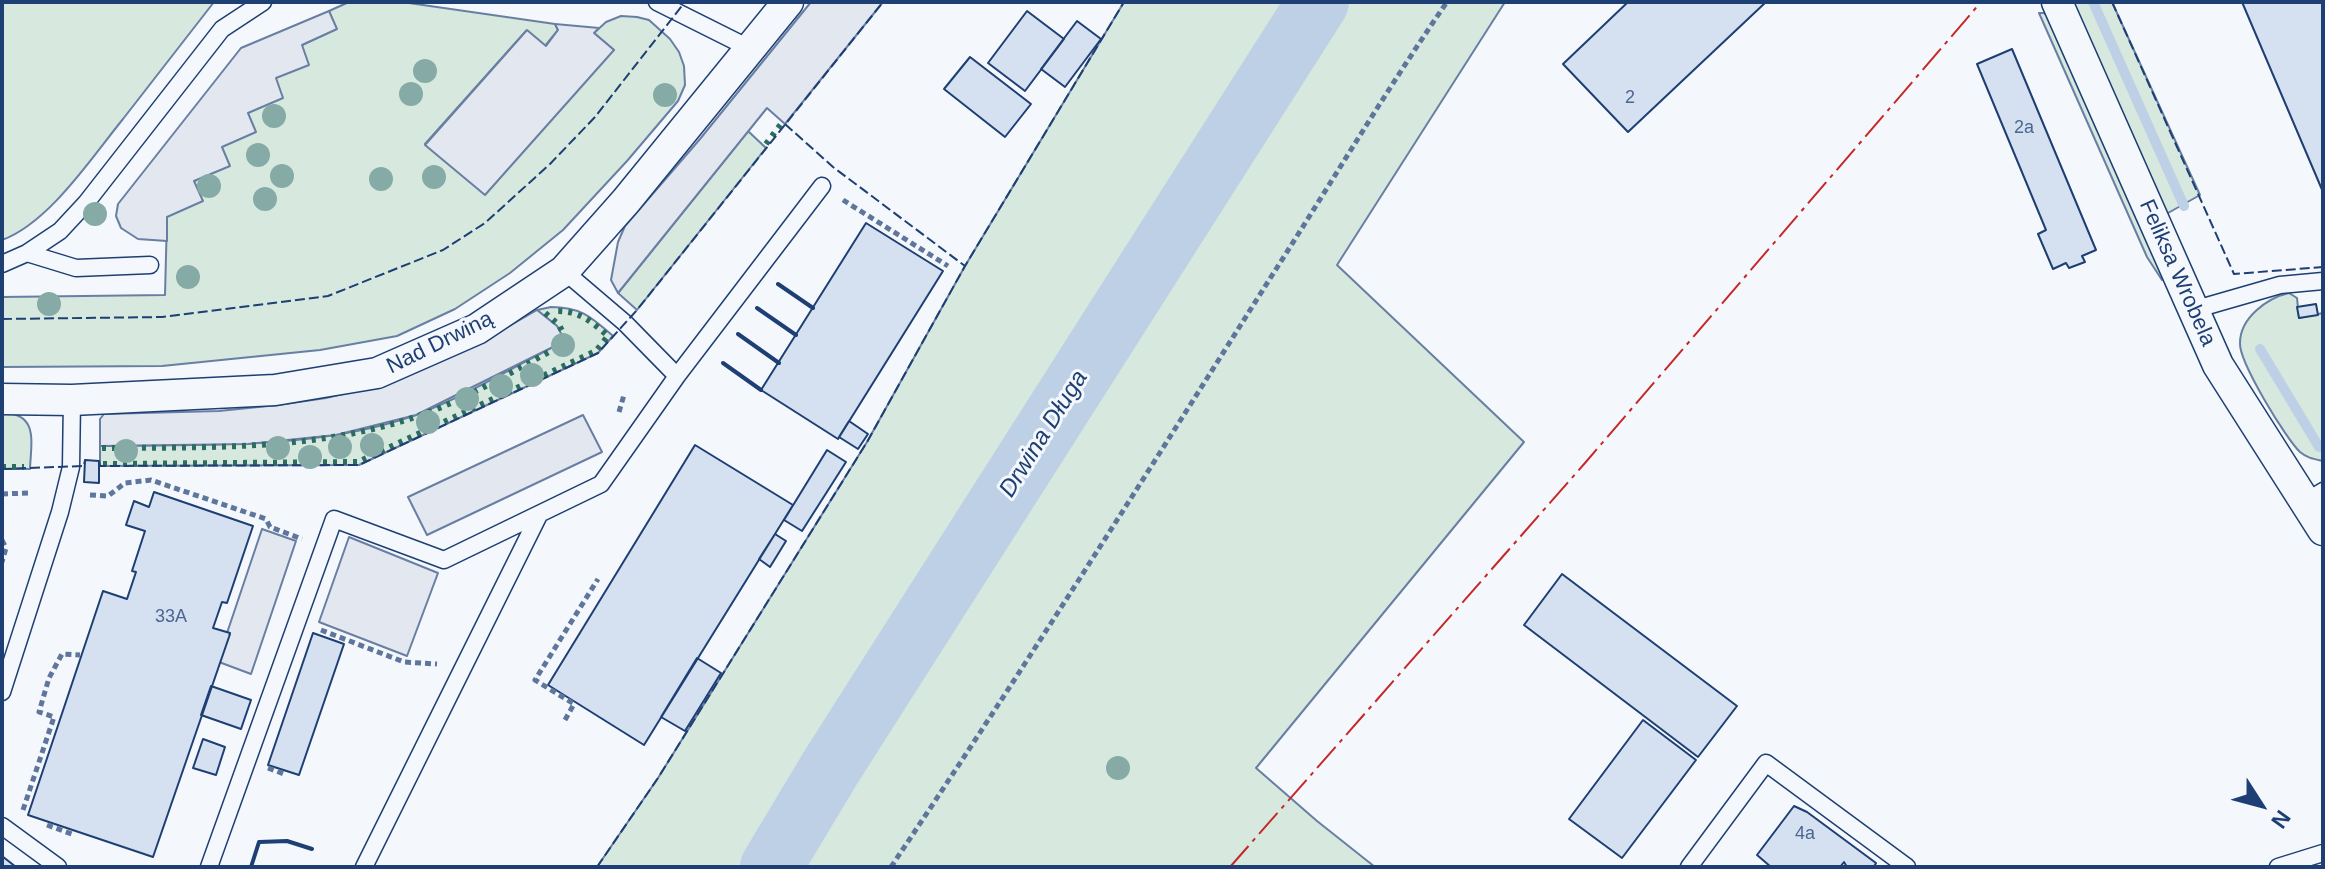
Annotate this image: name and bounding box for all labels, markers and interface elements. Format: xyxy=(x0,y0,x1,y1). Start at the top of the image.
house number: 2 xyxy=(1625,87,1635,109)
house number: 2a xyxy=(2014,117,2034,139)
street label: Feliksa Wrobela xyxy=(2133,196,2221,350)
street label: Nad Drwiną xyxy=(383,306,497,380)
water label: Drwina Długa xyxy=(994,365,1094,503)
house number: 33A xyxy=(155,606,187,628)
north arrow xyxy=(2221,765,2301,845)
text: N xyxy=(2266,806,2296,833)
house number: 4a xyxy=(1795,823,1815,845)

